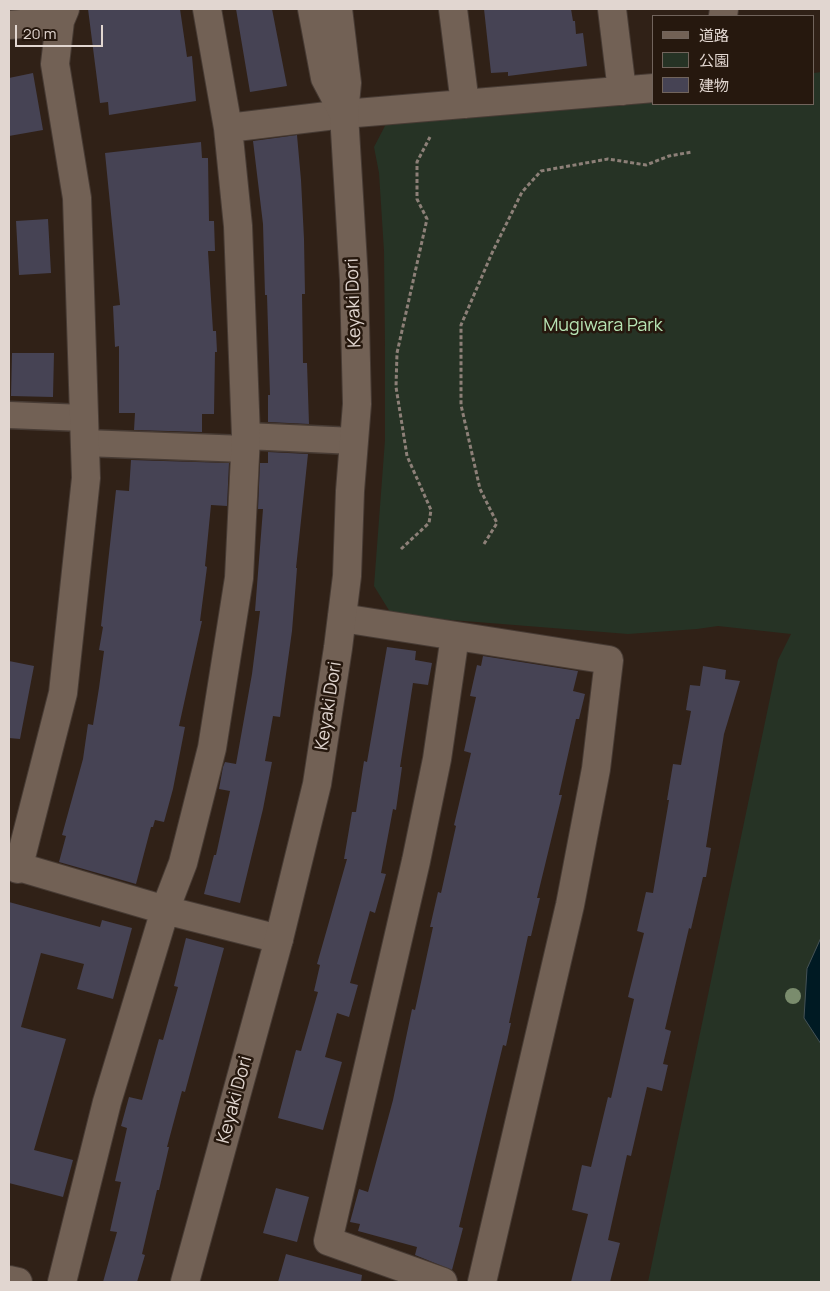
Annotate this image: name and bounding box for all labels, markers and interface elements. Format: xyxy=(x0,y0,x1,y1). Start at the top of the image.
scale bar xyxy=(18,15,105,47)
legend xyxy=(652,15,815,105)
text: 20 m xyxy=(23,23,56,44)
text: 道路 xyxy=(699,25,729,46)
text: 公園 xyxy=(699,50,729,71)
text: 建物 xyxy=(699,75,729,96)
street label: Keyaki Dori xyxy=(342,258,366,348)
park label: Mugiwara Park xyxy=(543,315,663,337)
street label: Keyaki Dori xyxy=(311,660,347,752)
street label: Keyaki Dori xyxy=(213,1054,257,1146)

